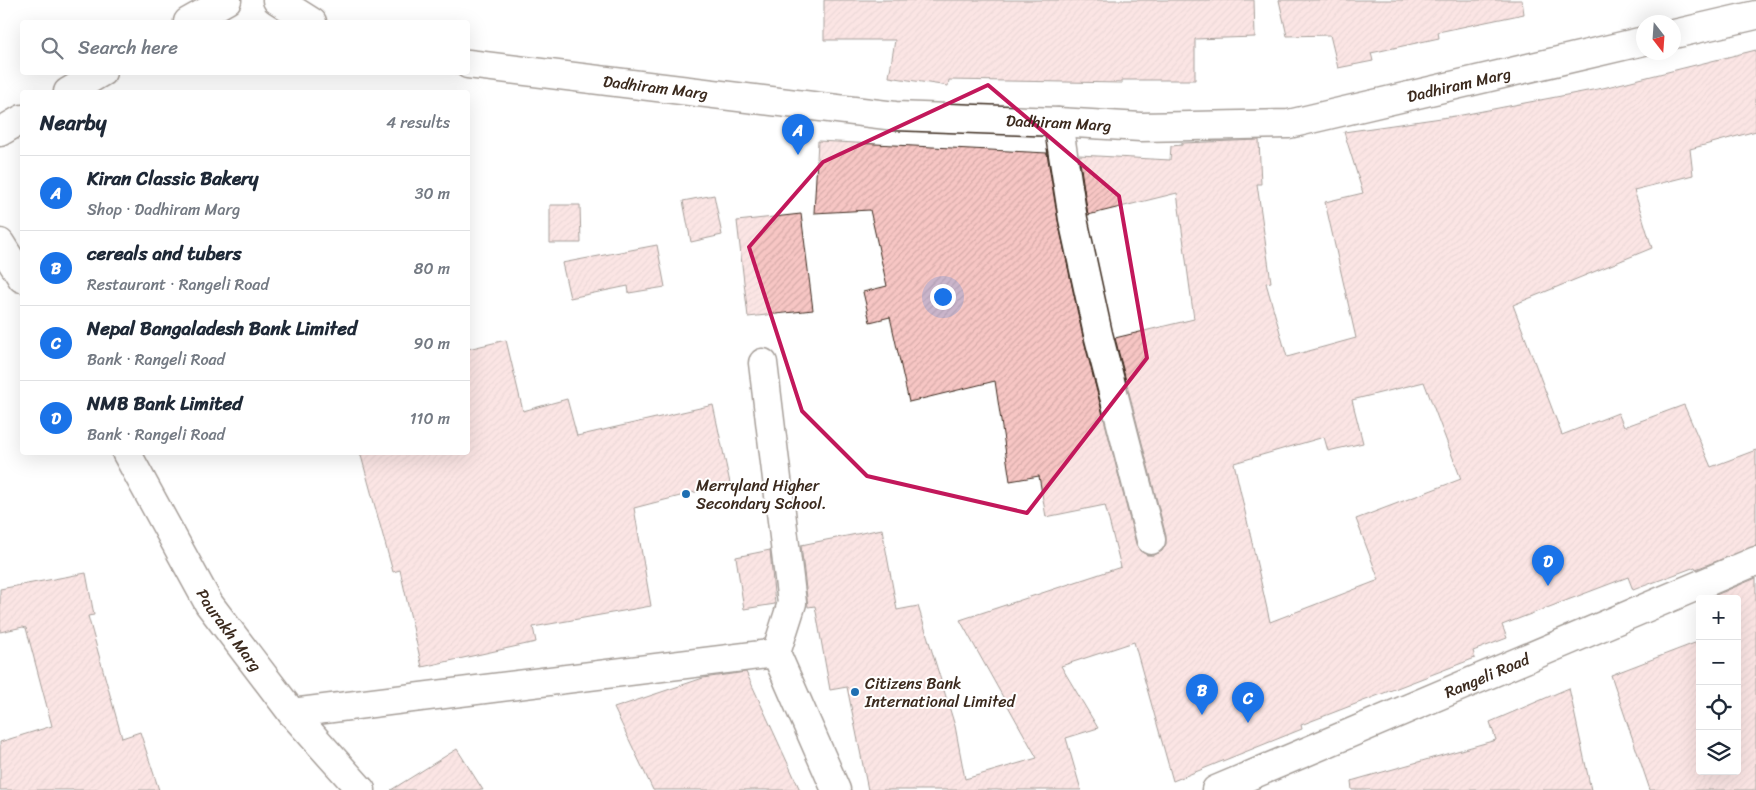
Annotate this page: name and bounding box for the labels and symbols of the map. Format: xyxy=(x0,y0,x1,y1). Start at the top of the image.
north arrow xyxy=(1636,15,1681,60)
street label: Dadhiram Marg xyxy=(1404,58,1514,110)
street label: Dadhiram Marg xyxy=(601,66,710,108)
street label: Dadhiram Marg xyxy=(1005,106,1112,140)
pin: A xyxy=(782,114,814,155)
your location xyxy=(930,284,956,310)
place label: Merryland Higher Secondary School. xyxy=(696,471,827,518)
marker: Merryland Higher Secondary School. xyxy=(680,488,692,500)
pin: D xyxy=(1532,545,1564,586)
street label: Paurakh Marg xyxy=(189,583,270,678)
street label: Rangeli Road xyxy=(1439,644,1535,706)
place label: Citizens Bank International Limited xyxy=(864,669,1017,716)
pin: B xyxy=(1186,674,1218,715)
pin: C xyxy=(1232,682,1264,723)
marker: Citizens Bank International Limited xyxy=(849,686,861,698)

